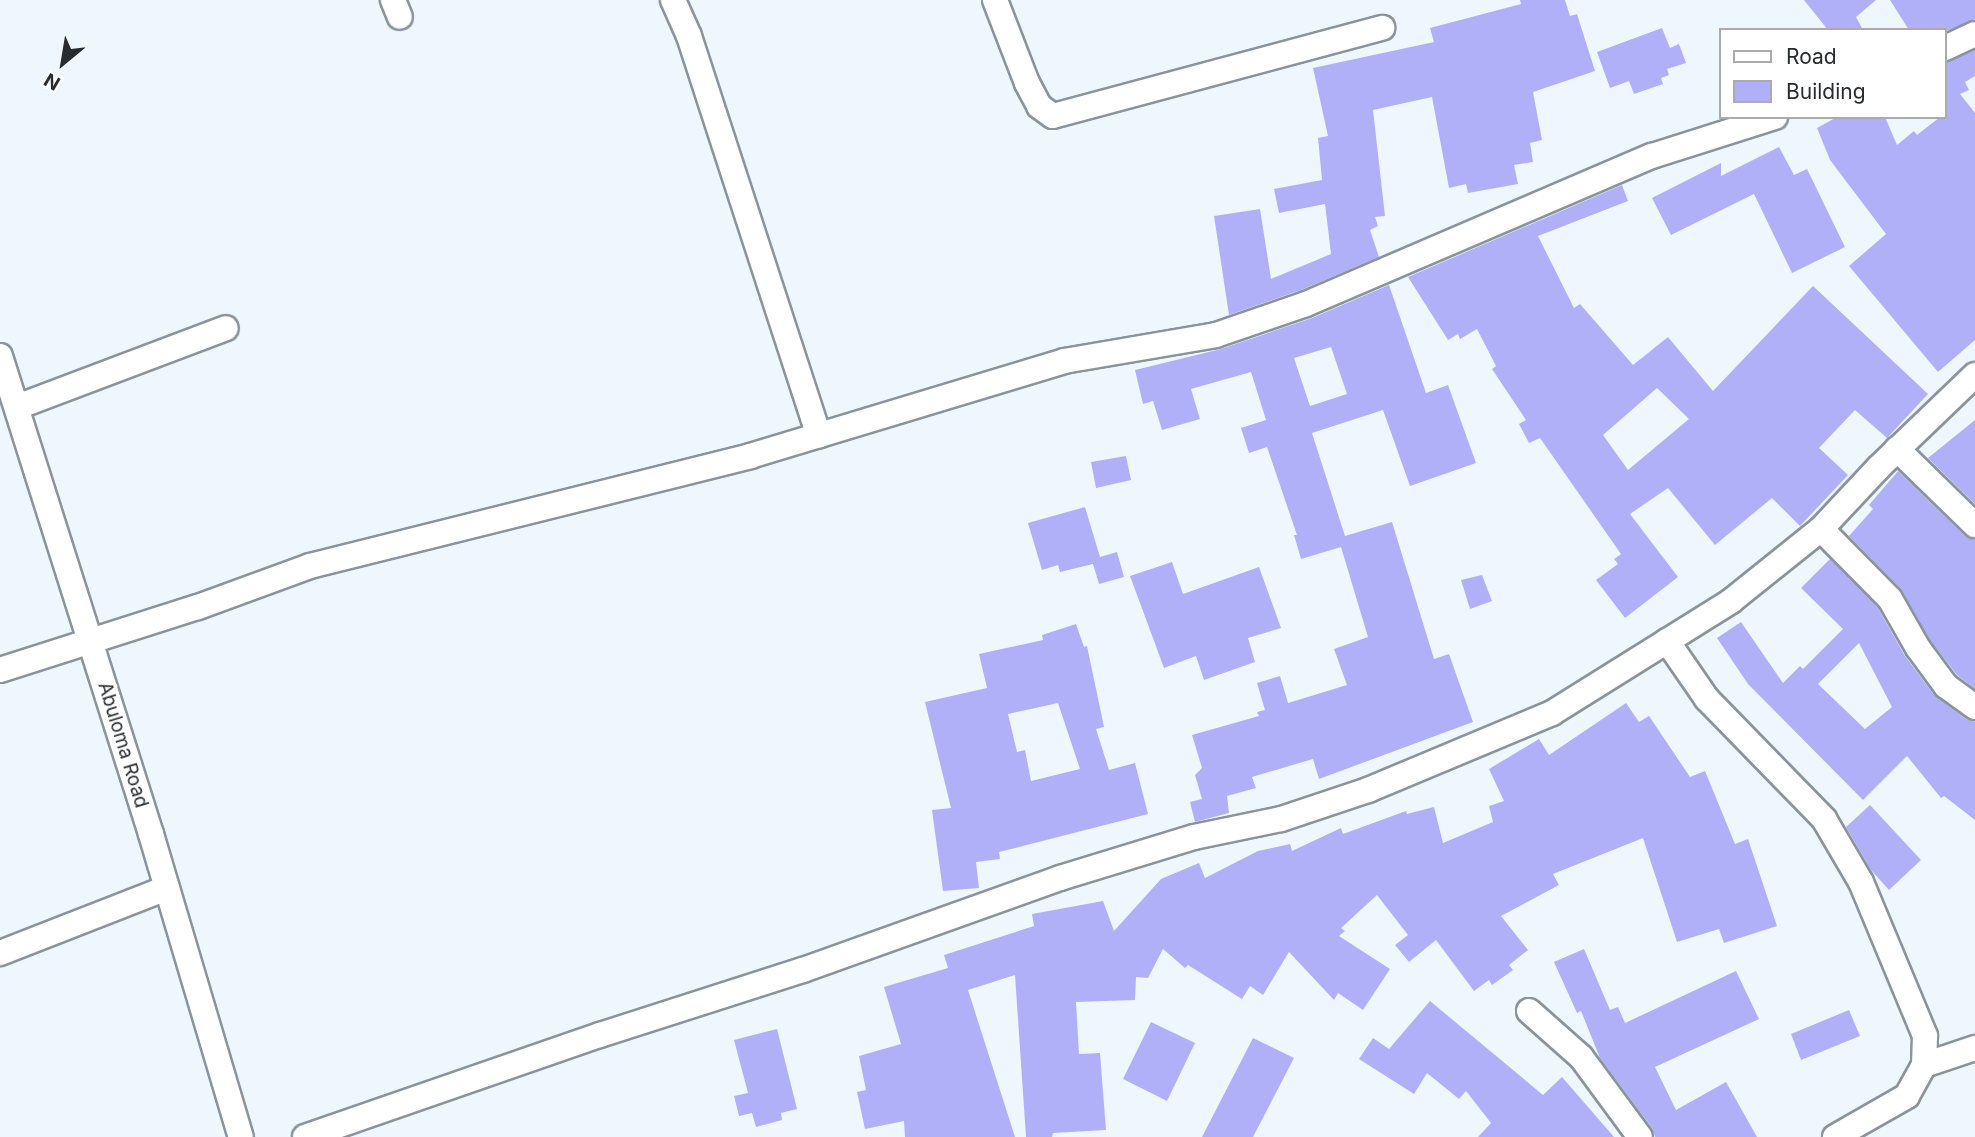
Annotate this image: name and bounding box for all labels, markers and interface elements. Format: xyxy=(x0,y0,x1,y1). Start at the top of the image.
north arrow xyxy=(28,28,98,98)
legend xyxy=(1720,28,1947,119)
text: Road xyxy=(1786,44,1837,69)
text: N xyxy=(40,68,64,95)
text: Building xyxy=(1786,79,1866,104)
street label: Abuloma Road xyxy=(93,679,153,811)

